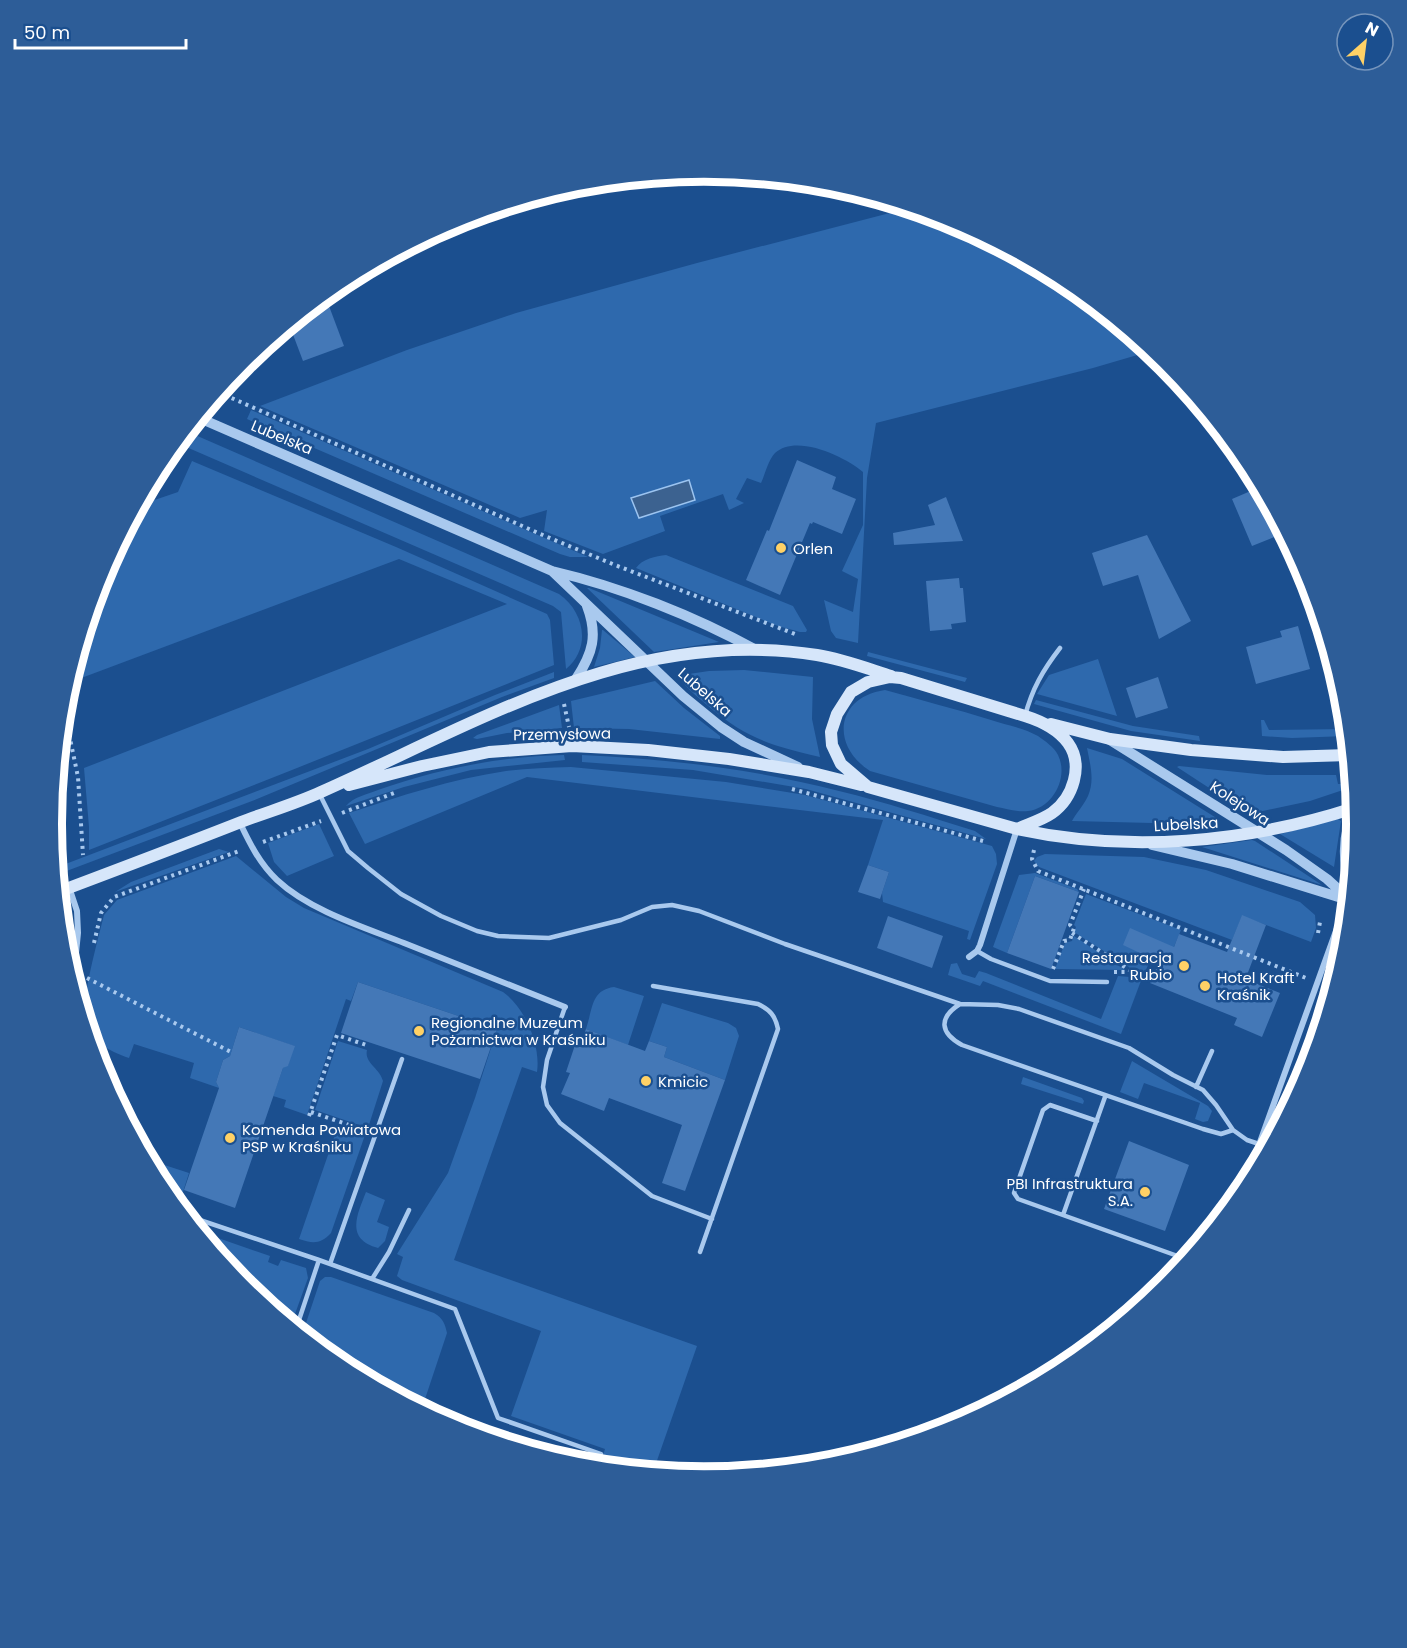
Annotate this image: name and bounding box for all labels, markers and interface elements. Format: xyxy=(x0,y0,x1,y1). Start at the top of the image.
scale bar xyxy=(15,12,186,50)
north arrow xyxy=(1335,12,1395,72)
text: N xyxy=(1361,16,1383,42)
text: 50 m xyxy=(24,20,70,45)
street label: Lubelska xyxy=(248,415,316,459)
place label: Orlen xyxy=(793,538,833,559)
marker: Orlen xyxy=(774,541,788,555)
street label: Lubelska xyxy=(674,663,736,721)
street label: Przemysłowa xyxy=(513,723,611,745)
street label: Kolejowa xyxy=(1206,776,1274,830)
street label: Lubelska xyxy=(1153,812,1219,836)
place label: Restauracja Rubio xyxy=(1082,947,1172,985)
marker: Restauracja Rubio xyxy=(1177,959,1191,973)
place label: Hotel Kraft Kraśnik xyxy=(1217,967,1295,1005)
marker: Hotel Kraft Kraśnik xyxy=(1198,979,1212,993)
place label: Regionalne Muzeum Pożarnictwa w Kraśniku xyxy=(431,1012,606,1050)
marker: Regionalne Muzeum Pożarnictwa w Kraśniku xyxy=(412,1024,426,1038)
place label: Kmicic xyxy=(658,1071,708,1092)
marker: Kmicic xyxy=(639,1074,653,1088)
place label: Komenda Powiatowa PSP w Kraśniku xyxy=(242,1119,401,1157)
marker: Komenda Powiatowa PSP w Kraśniku xyxy=(223,1131,237,1145)
place label: PBI Infrastruktura S.A. xyxy=(1006,1173,1133,1211)
marker: PBI Infrastruktura S.A. xyxy=(1138,1185,1152,1199)

